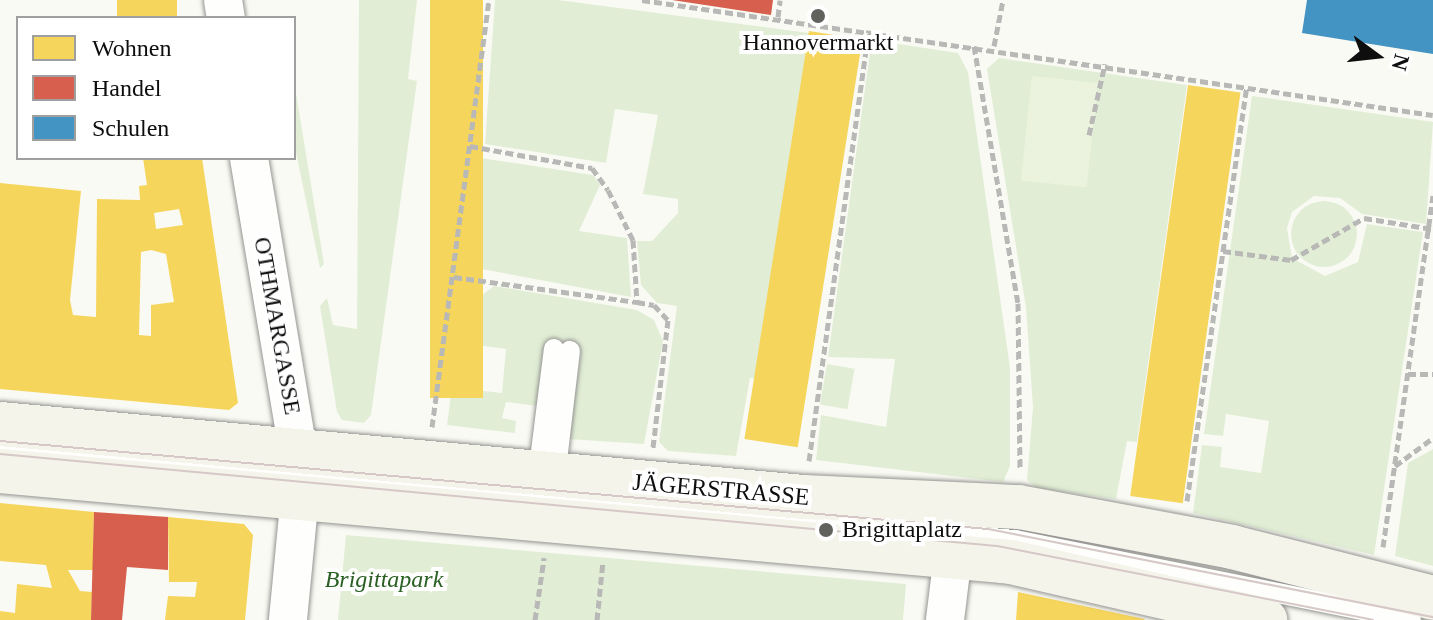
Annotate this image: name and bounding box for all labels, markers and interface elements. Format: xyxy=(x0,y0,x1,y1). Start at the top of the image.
marker: Hannovermarkt xyxy=(809,7,827,25)
legend xyxy=(16,16,296,160)
north arrow xyxy=(1337,16,1417,96)
place label: Hannovermarkt xyxy=(743,29,893,57)
text: Wohnen xyxy=(92,35,171,61)
text: N xyxy=(1387,51,1415,73)
text: Handel xyxy=(92,75,161,101)
text: Schulen xyxy=(92,115,169,141)
street label: OTHMARGASSE xyxy=(247,235,307,417)
street label: JÄGERSTRASSE xyxy=(631,468,811,512)
place label: Brigittaplatz xyxy=(842,516,962,544)
marker: Brigittaplatz xyxy=(817,521,835,539)
park label: Brigittapark xyxy=(325,566,443,594)

